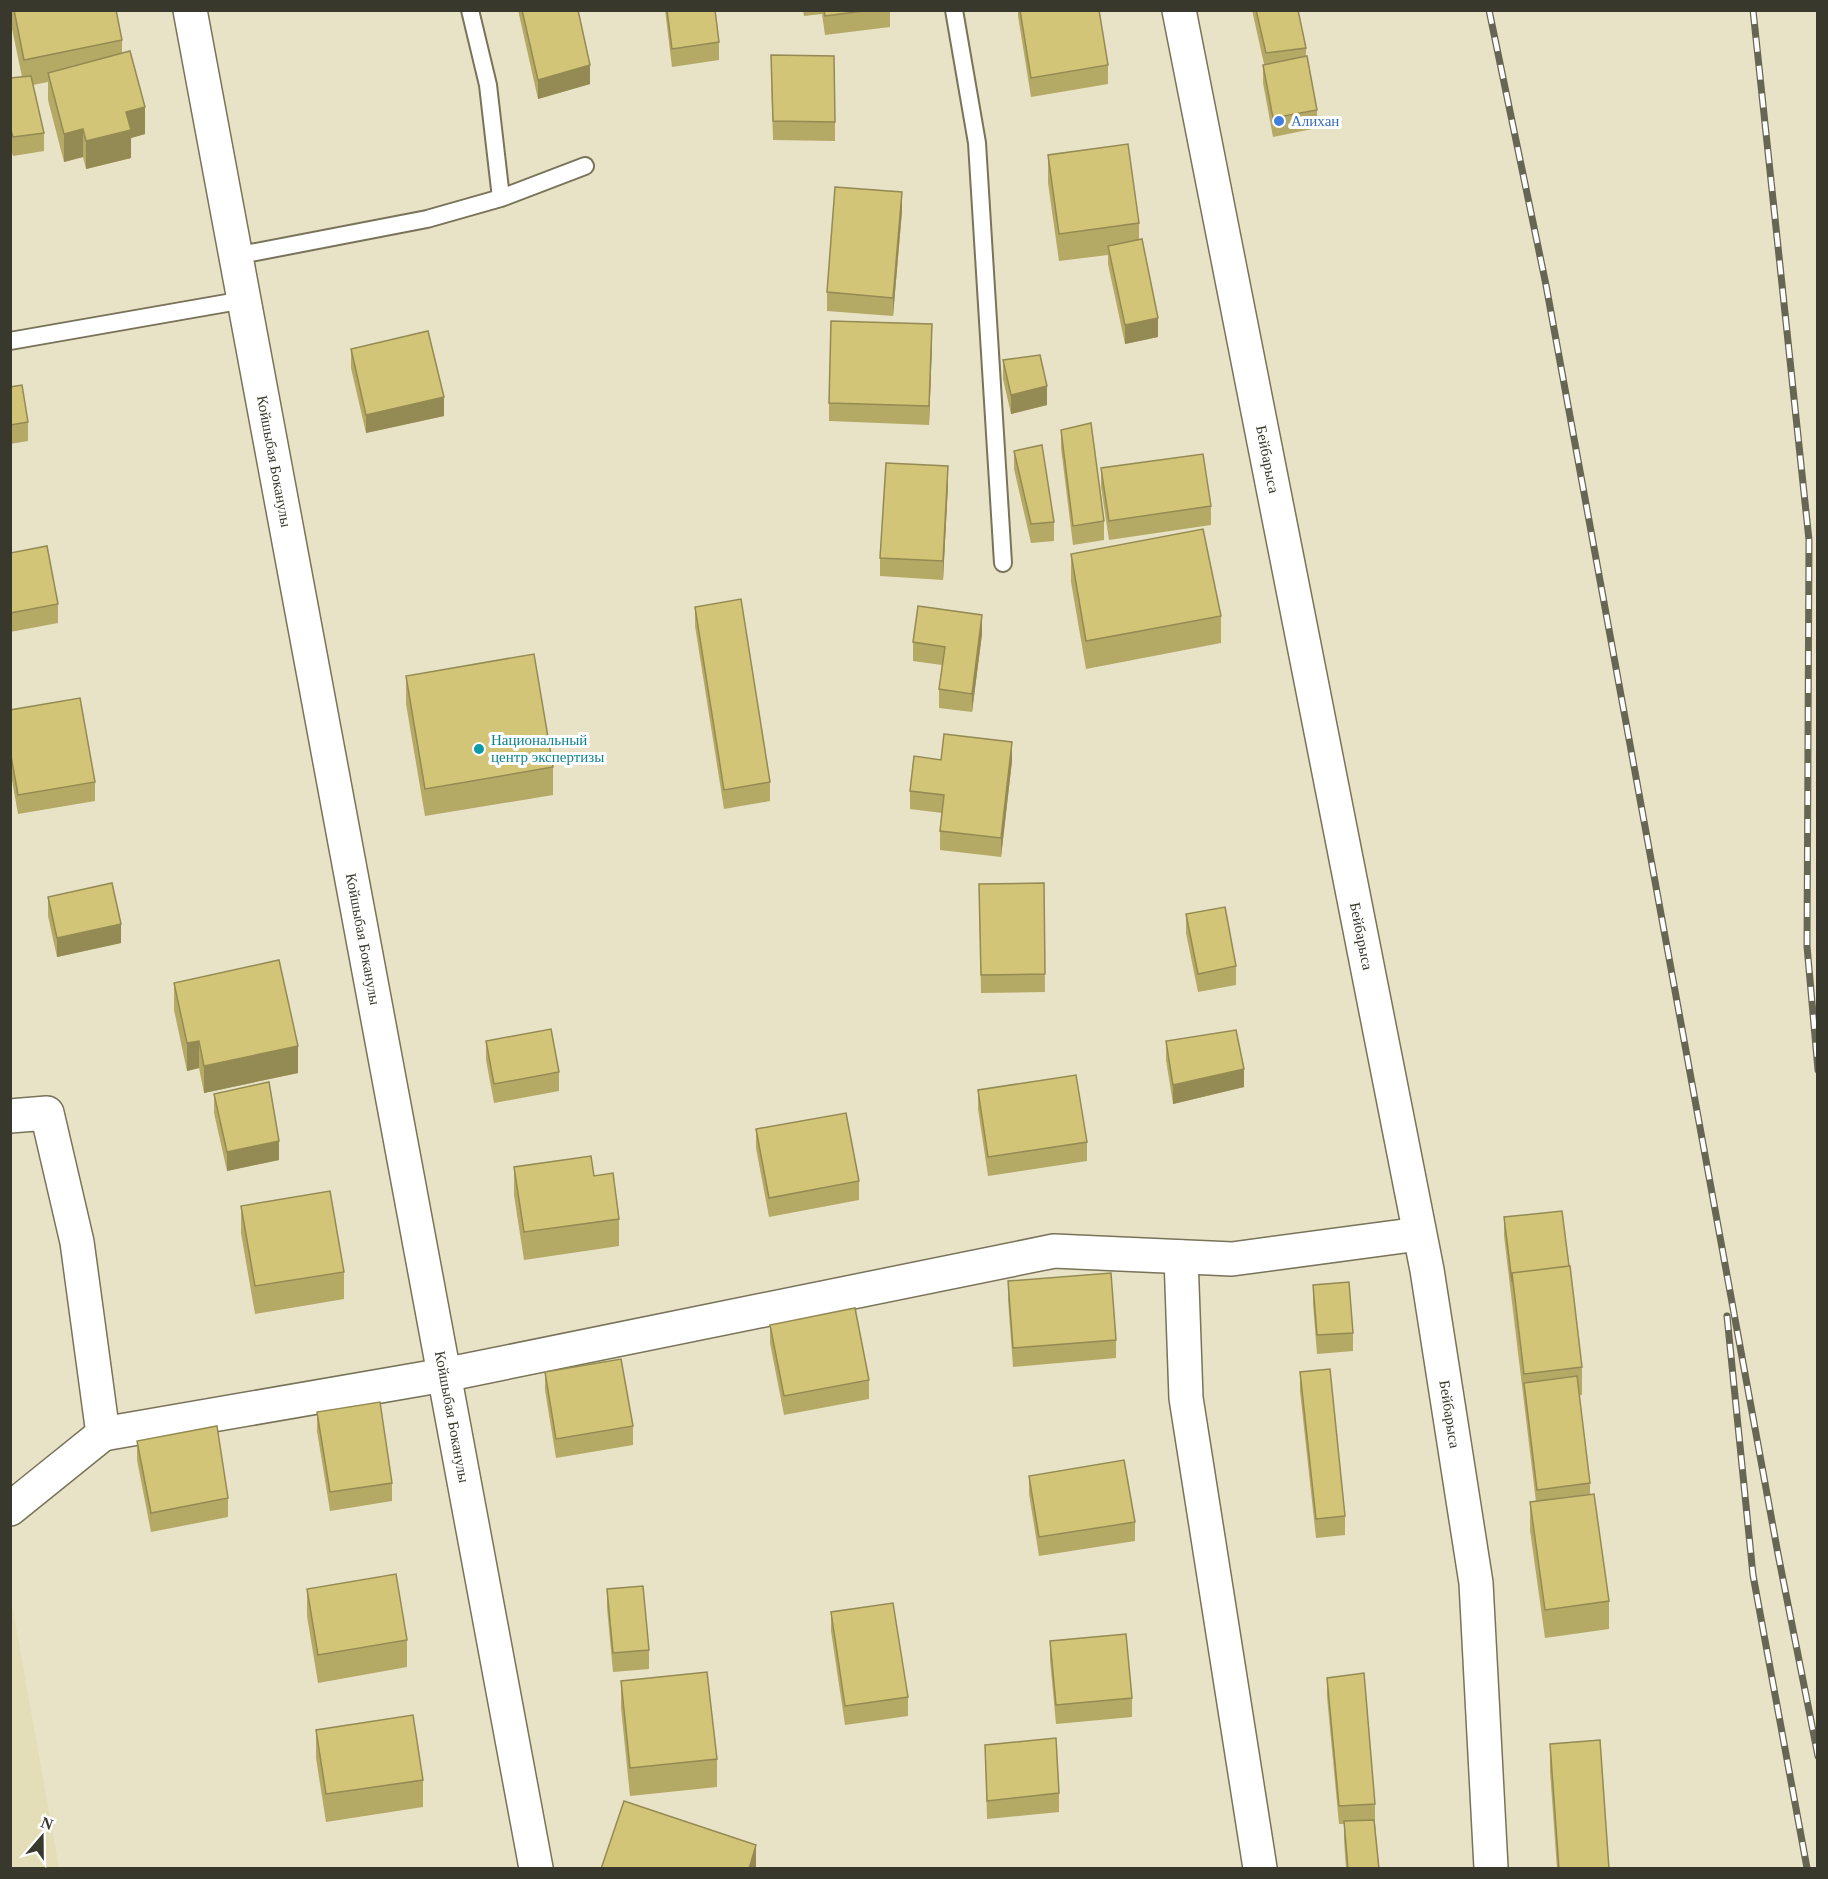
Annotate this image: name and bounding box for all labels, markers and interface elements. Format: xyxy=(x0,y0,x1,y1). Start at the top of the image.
place label: Алихан xyxy=(1291,113,1339,129)
marker: Алихан xyxy=(1272,114,1286,128)
street label: Койшыбая Боканулы xyxy=(254,394,294,528)
street label: Бейбарыса xyxy=(1253,424,1282,495)
place label: Национальный центр экспертизы xyxy=(491,732,604,765)
marker: Национальный центр экспертизы xyxy=(472,742,486,756)
street label: Койшыбая Боканулы xyxy=(343,872,383,1006)
street label: Бейбарыса xyxy=(1347,901,1376,972)
street label: Койшыбая Боканулы xyxy=(432,1350,472,1484)
street label: Бейбарыса xyxy=(1436,1379,1463,1450)
north arrow xyxy=(12,1807,72,1867)
text: N xyxy=(39,1813,56,1833)

